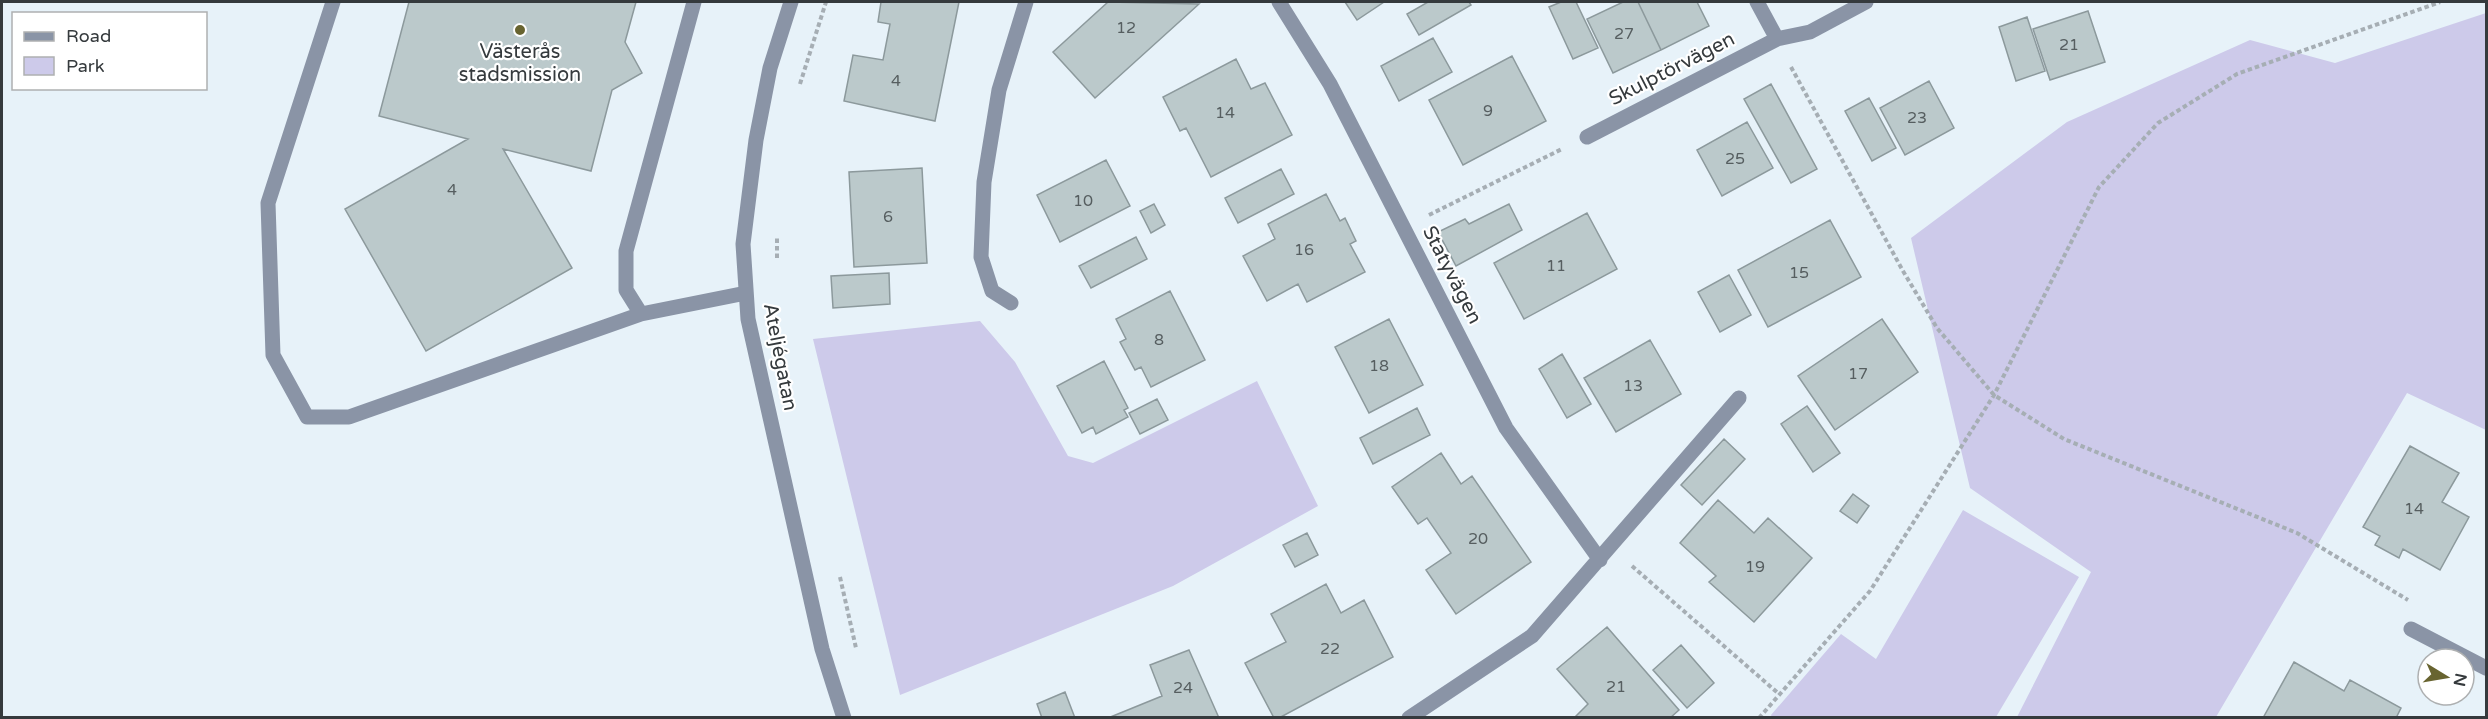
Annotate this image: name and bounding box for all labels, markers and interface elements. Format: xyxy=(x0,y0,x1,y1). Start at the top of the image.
legend xyxy=(12,12,207,90)
house number: 12 xyxy=(1116,18,1136,38)
marker: Västerås stadsmission xyxy=(513,23,527,37)
house number: 27 xyxy=(1614,24,1634,44)
text: Road xyxy=(66,25,111,47)
street label: Skulptörvägen xyxy=(1605,27,1739,111)
house number: 21 xyxy=(2059,35,2079,55)
place label: Västerås stadsmission xyxy=(459,40,581,87)
text: Park xyxy=(66,55,105,77)
house number: 4 xyxy=(891,71,901,91)
house number: 9 xyxy=(1483,101,1493,121)
house number: 14 xyxy=(1215,103,1235,123)
house number: 23 xyxy=(1907,108,1927,128)
house number: 25 xyxy=(1725,149,1745,169)
house number: 4 xyxy=(447,180,457,200)
house number: 10 xyxy=(1073,191,1093,211)
house number: 6 xyxy=(883,207,893,227)
street label: Statyvägen xyxy=(1417,222,1487,328)
house number: 16 xyxy=(1294,240,1314,260)
house number: 11 xyxy=(1546,256,1566,276)
house number: 15 xyxy=(1789,263,1809,283)
street label: Ateljégatan xyxy=(758,301,802,413)
house number: 8 xyxy=(1154,330,1164,350)
house number: 18 xyxy=(1369,356,1389,376)
house number: 17 xyxy=(1848,364,1868,384)
house number: 13 xyxy=(1623,376,1643,396)
house number: 14 xyxy=(2404,499,2424,519)
house number: 20 xyxy=(1468,529,1488,549)
house number: 19 xyxy=(1745,557,1765,577)
house number: 22 xyxy=(1320,639,1340,659)
north arrow xyxy=(2416,647,2476,707)
text: N xyxy=(2449,671,2471,688)
house number: 21 xyxy=(1606,677,1626,697)
house number: 24 xyxy=(1173,678,1193,698)

